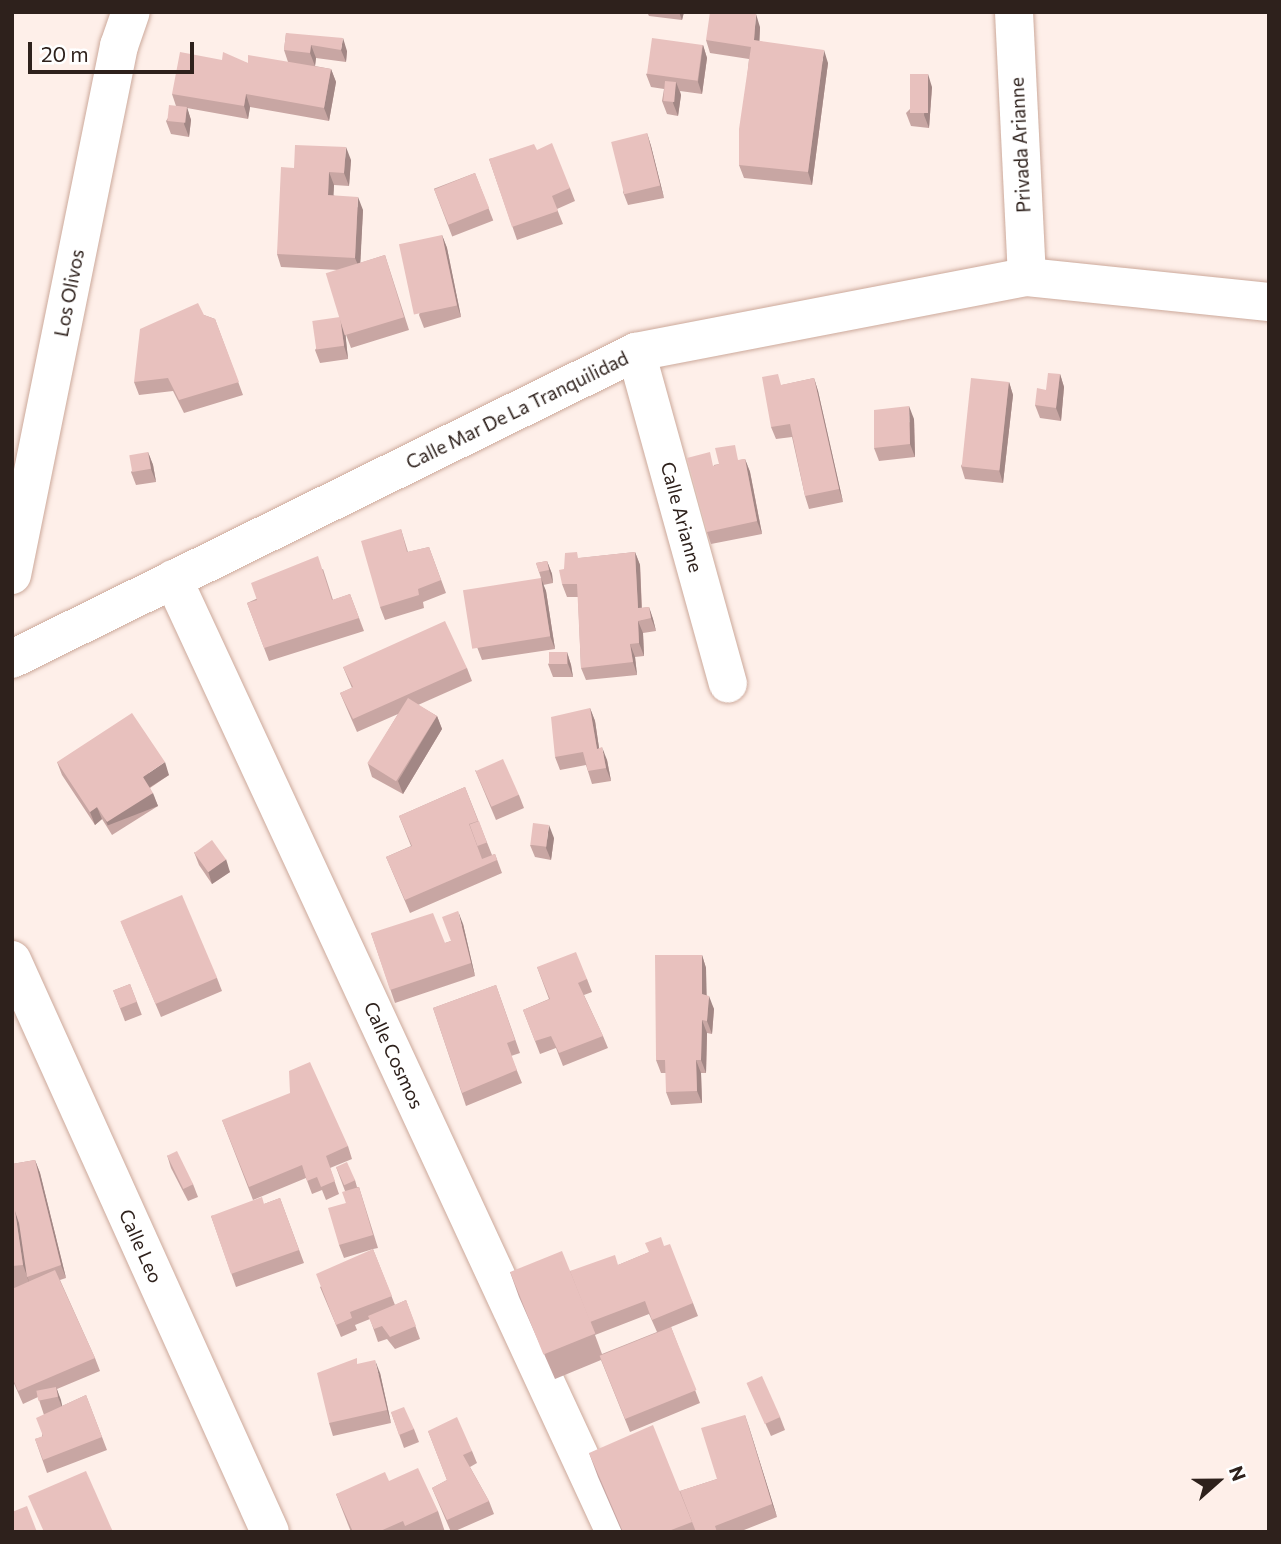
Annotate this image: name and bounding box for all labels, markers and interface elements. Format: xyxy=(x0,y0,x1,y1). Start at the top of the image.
scale bar xyxy=(32,28,198,72)
text: 20 m xyxy=(41,41,89,66)
street label: Privada Arianne xyxy=(1005,77,1035,213)
street label: Los Olivos xyxy=(49,247,89,339)
street label: Calle Mar De La Tranquilidad xyxy=(402,346,632,474)
street label: Calle Arianne xyxy=(656,459,708,575)
street label: Calle Cosmos xyxy=(359,998,429,1112)
street label: Calle Leo xyxy=(115,1205,167,1287)
north arrow xyxy=(1183,1446,1253,1516)
text: N xyxy=(1225,1463,1251,1484)

